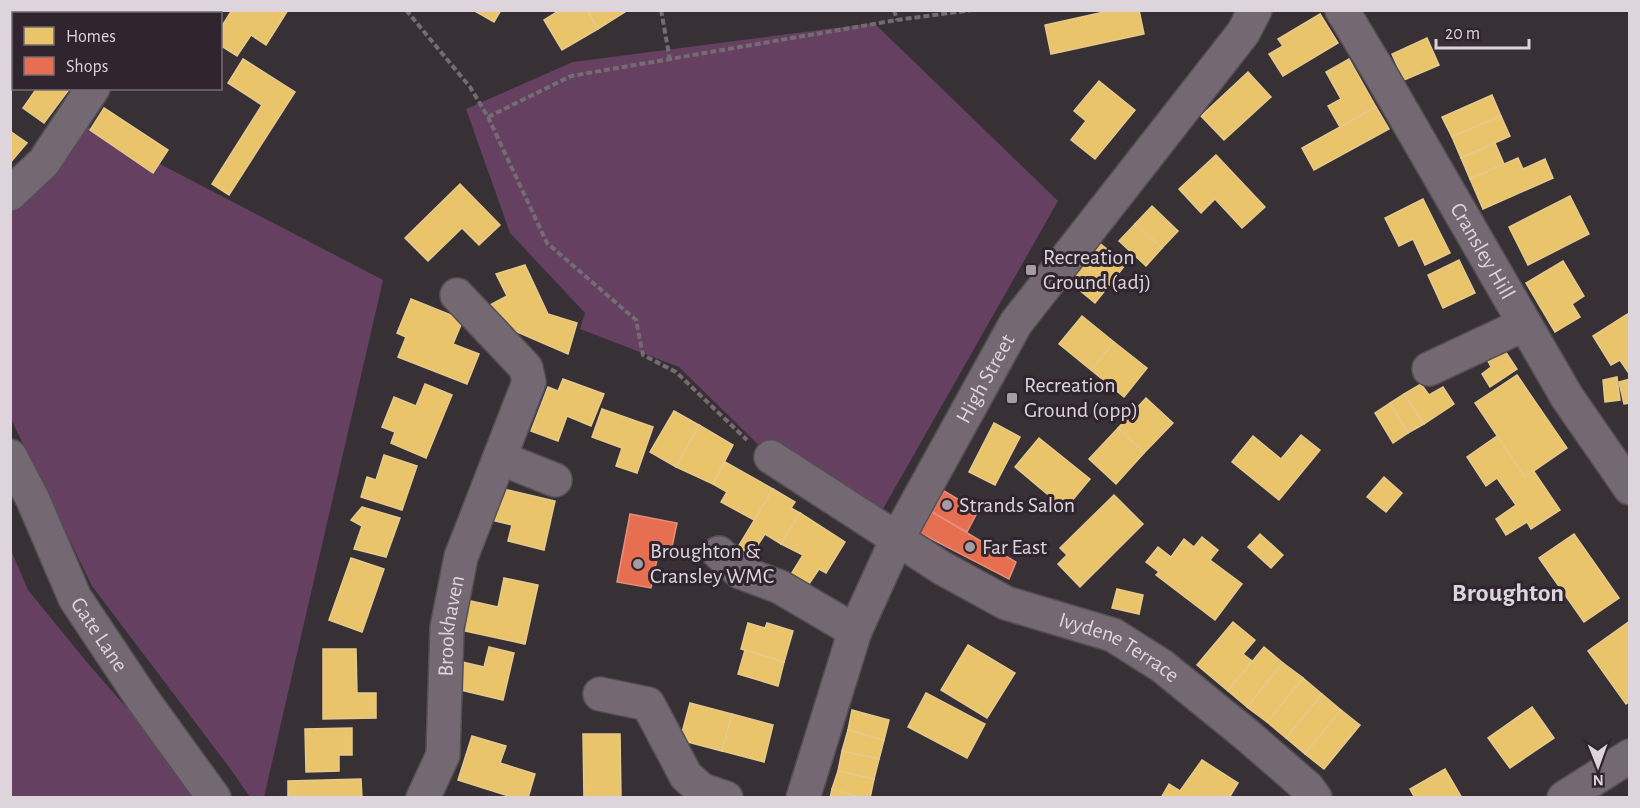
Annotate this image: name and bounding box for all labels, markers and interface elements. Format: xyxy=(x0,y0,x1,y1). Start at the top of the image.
legend xyxy=(12,12,222,90)
scale bar xyxy=(1436,12,1529,50)
text: 20 m xyxy=(1445,25,1480,43)
text: Homes xyxy=(66,28,116,46)
text: Shops xyxy=(66,58,108,76)
street label: Cransley Hill xyxy=(1446,199,1519,303)
place label: Recreation Ground (adj) xyxy=(1043,246,1151,293)
marker: Recreation Ground (adj) xyxy=(1024,263,1038,277)
street label: High Street xyxy=(952,330,1019,427)
place label: Recreation Ground (opp) xyxy=(1024,374,1138,421)
marker: Recreation Ground (opp) xyxy=(1005,391,1019,405)
place label: Strands Salon xyxy=(959,494,1075,516)
marker: Strands Salon xyxy=(940,498,954,512)
place label: Far East xyxy=(982,536,1047,558)
place label: Broughton & Cransley WMC xyxy=(650,540,774,587)
marker: Far East xyxy=(963,540,977,554)
marker: Broughton & Cransley WMC xyxy=(631,557,645,571)
street label: Brookhaven xyxy=(434,573,468,677)
district label: Broughton xyxy=(1452,580,1564,606)
street label: Gate Lane xyxy=(67,593,132,676)
street label: Ivydene Terrace xyxy=(1056,608,1184,686)
north arrow xyxy=(1568,736,1628,796)
text: N xyxy=(1593,772,1604,788)

